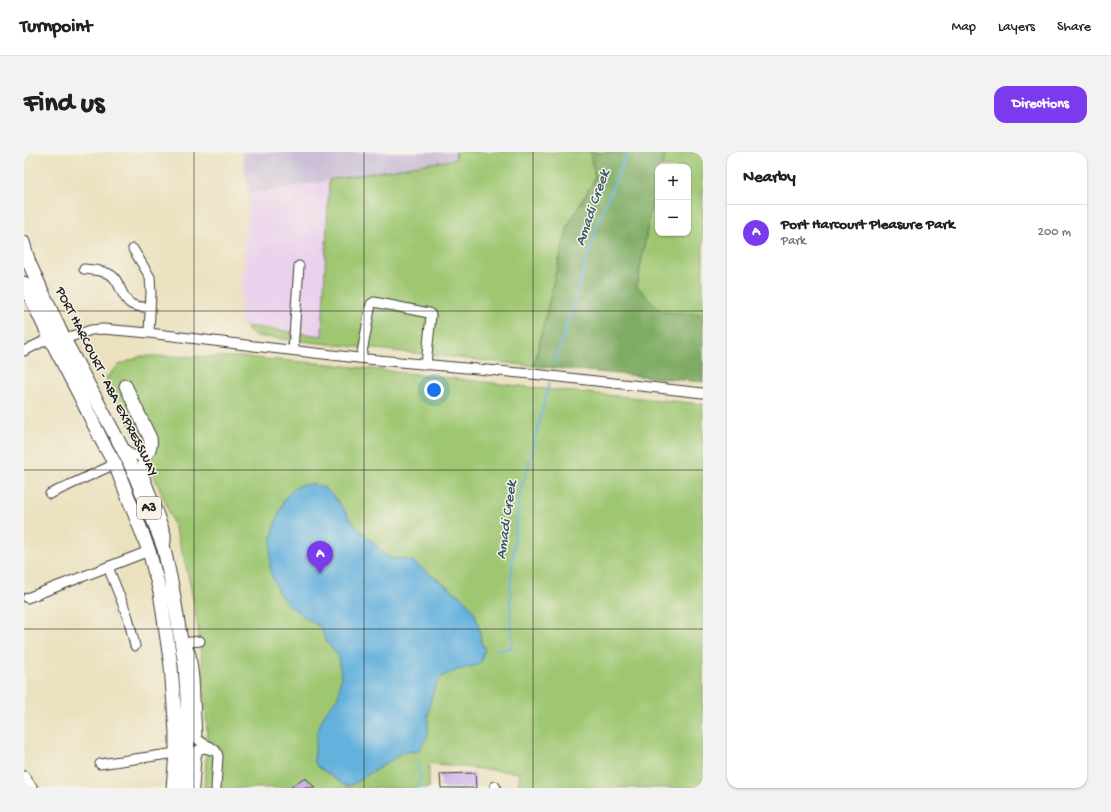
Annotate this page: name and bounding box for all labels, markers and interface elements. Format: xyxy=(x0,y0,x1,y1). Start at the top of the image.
text: Turnpoint xyxy=(20,16,92,39)
text: Map xyxy=(952,19,976,36)
text: Layers xyxy=(998,19,1035,36)
text: Share xyxy=(1057,19,1091,36)
button: Directions xyxy=(994,86,1087,123)
text: Find us xyxy=(24,88,104,121)
map controls xyxy=(655,164,691,236)
button: + xyxy=(655,164,691,200)
water label: Amadi Creek xyxy=(572,166,615,248)
text: Nearby xyxy=(743,168,796,188)
button: − xyxy=(655,200,691,236)
text: Port Harcourt Pleasure Park xyxy=(781,216,955,234)
text: A xyxy=(752,225,760,240)
text: 200 m xyxy=(1038,225,1071,240)
text: Park xyxy=(781,234,806,249)
street label: PORT HARCOURT - ABA EXPRESSWAY xyxy=(50,284,161,479)
your location xyxy=(424,380,444,400)
water label: Amadi Creek xyxy=(493,478,522,560)
road number: A3 xyxy=(137,497,161,519)
pin: A xyxy=(307,541,333,574)

